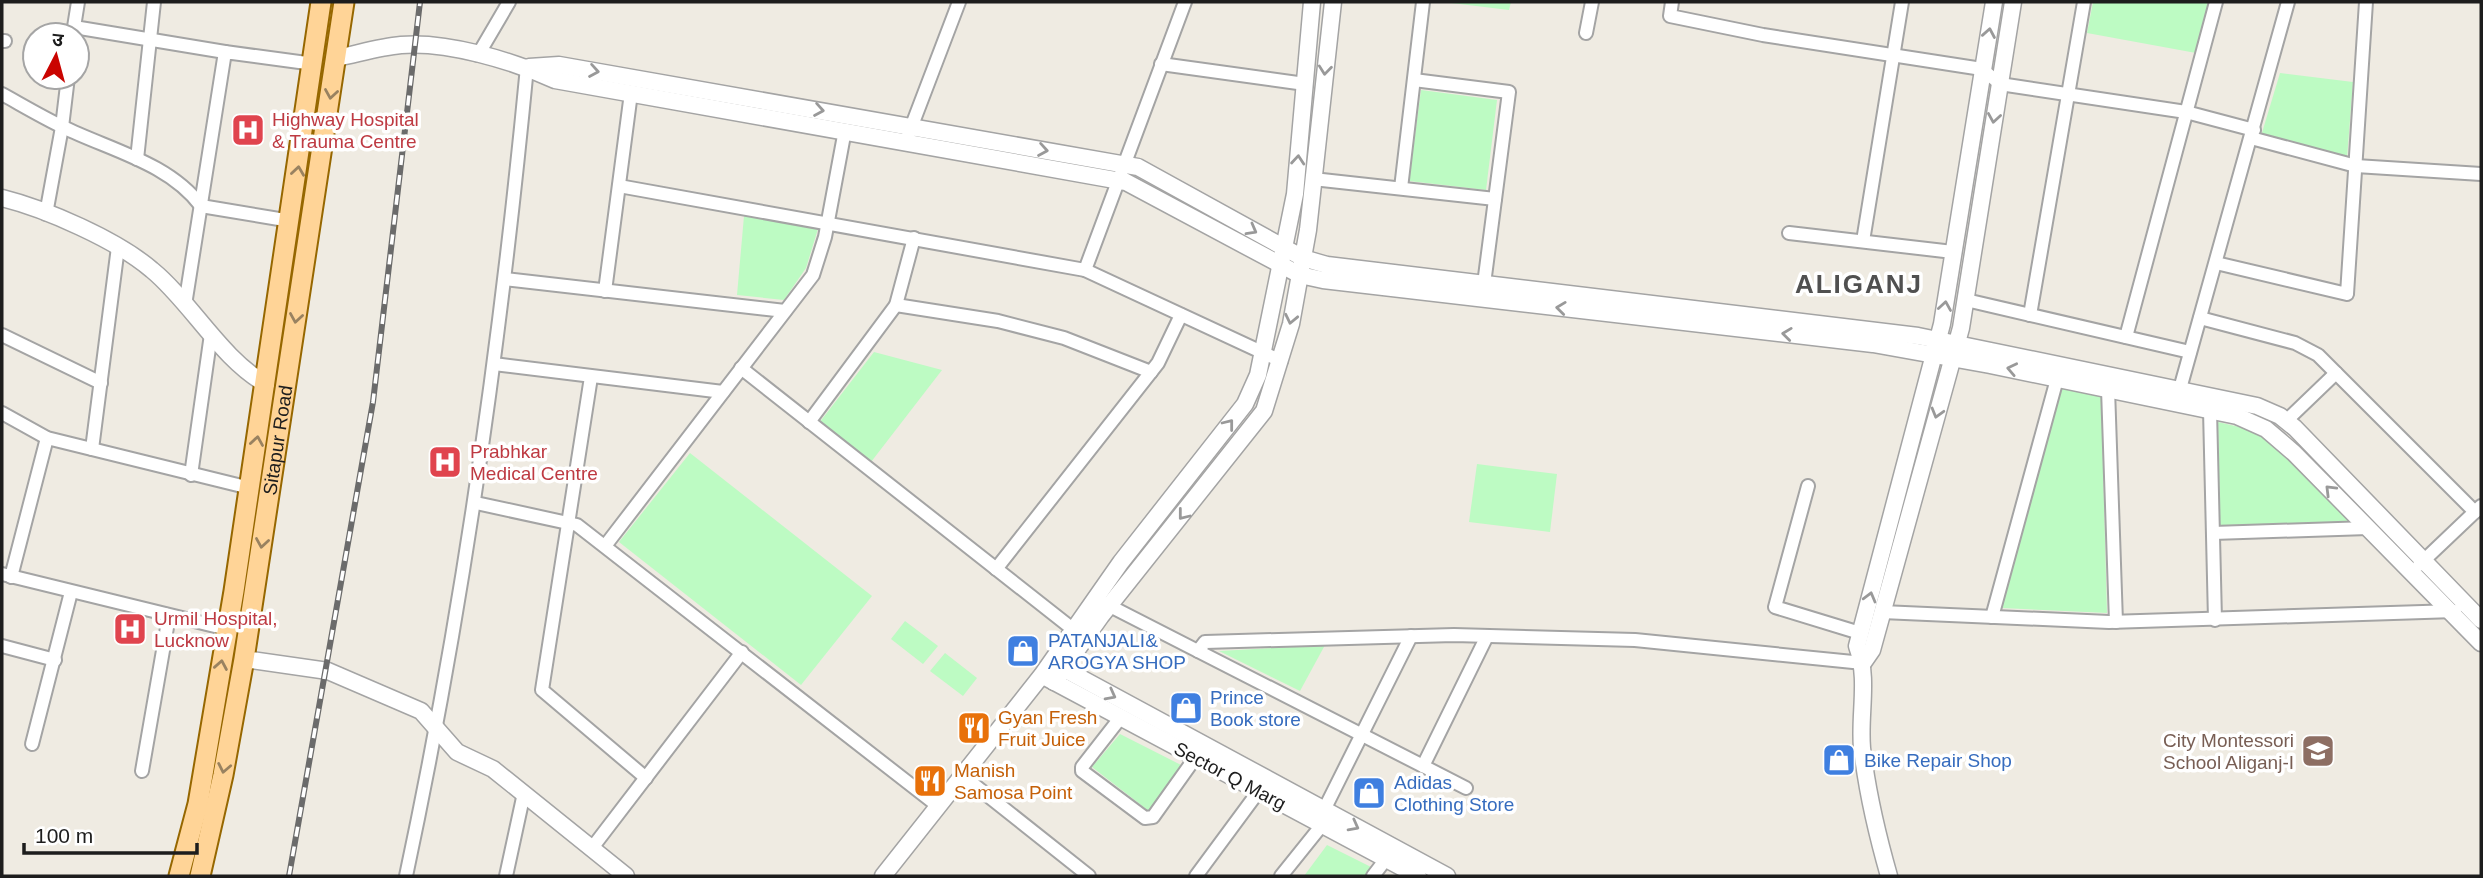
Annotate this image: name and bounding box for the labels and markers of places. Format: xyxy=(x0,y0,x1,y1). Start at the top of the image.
place label: Highway Hospital & Trauma Centre xyxy=(272,109,419,152)
hospital icon: Highway Hospital & Trauma Centre xyxy=(229,111,267,149)
place label: Prabhkar Medical Centre xyxy=(470,441,598,484)
hospital icon: Prabhkar Medical Centre xyxy=(426,443,464,481)
place label: Urmil Hospital, Lucknow xyxy=(154,608,278,651)
hospital icon: Urmil Hospital, Lucknow xyxy=(111,610,149,648)
place label: PATANJALI& AROGYA SHOP xyxy=(1048,630,1186,673)
shop icon: PATANJALI& AROGYA SHOP xyxy=(1004,632,1042,670)
place label: Prince Book store xyxy=(1210,687,1301,730)
shop icon: Prince Book store xyxy=(1167,689,1205,727)
place label: Gyan Fresh Fruit Juice xyxy=(998,707,1097,750)
restaurant icon: Gyan Fresh Fruit Juice xyxy=(955,709,993,747)
place label: City Montessori School Aliganj-I xyxy=(2163,730,2294,773)
school or university icon: City Montessori School Aliganj-I xyxy=(2299,732,2337,770)
shop icon: Bike Repair Shop xyxy=(1820,741,1858,779)
place label: Bike Repair Shop xyxy=(1864,750,2012,771)
place label: Manish Samosa Point xyxy=(954,760,1073,803)
restaurant icon: Manish Samosa Point xyxy=(911,762,949,800)
place label: Adidas Clothing Store xyxy=(1394,772,1514,815)
shop icon: Adidas Clothing Store xyxy=(1350,774,1388,812)

